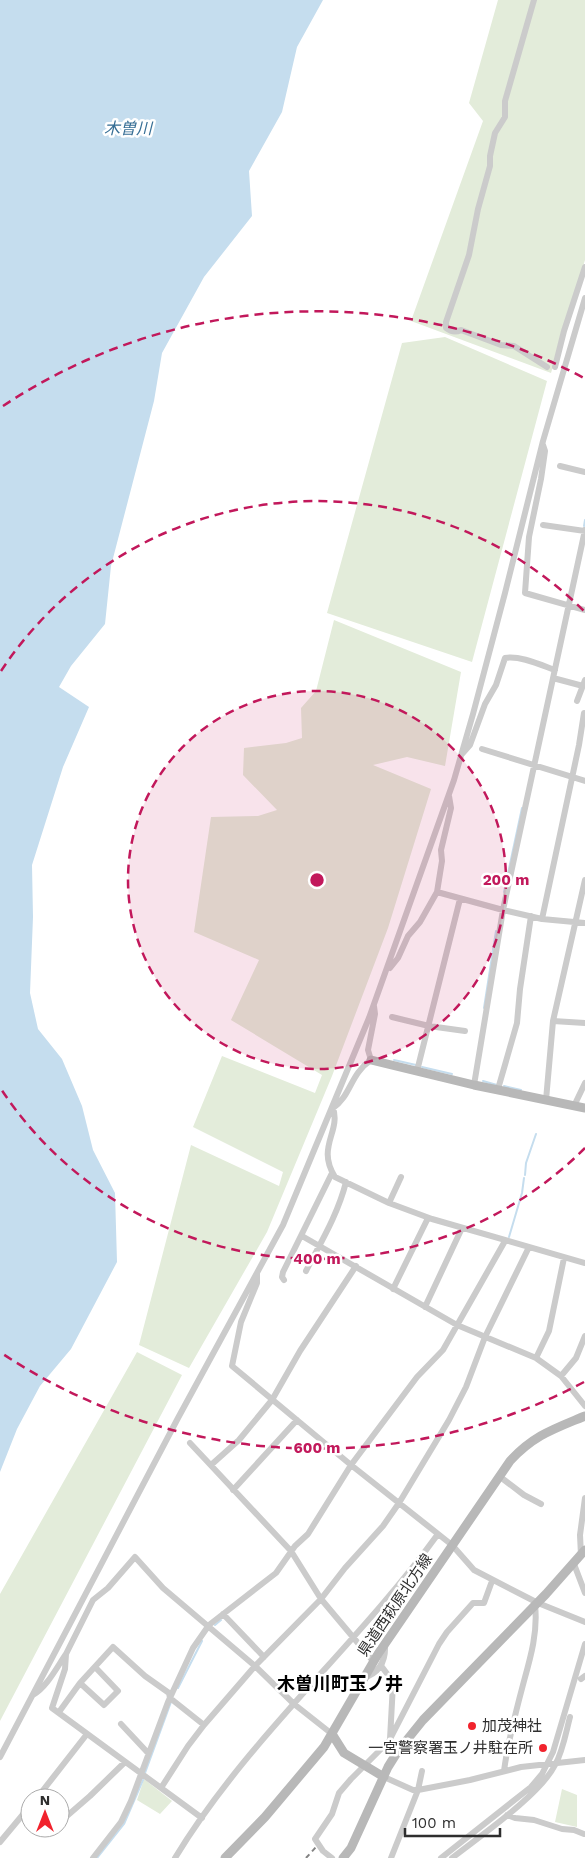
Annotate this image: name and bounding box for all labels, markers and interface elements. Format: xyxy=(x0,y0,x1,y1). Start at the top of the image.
water label: 木曽川 xyxy=(104,119,154,138)
centre of rings xyxy=(308,871,326,889)
text: 200 m xyxy=(483,871,529,889)
text: 400 m xyxy=(293,1250,341,1268)
text: 600 m xyxy=(294,1439,340,1457)
street label: 県道西萩原北方線 xyxy=(354,1550,436,1660)
district label: 木曽川町玉ノ井 xyxy=(277,1673,403,1694)
place label: 加茂神社 xyxy=(482,1717,542,1735)
marker: 加茂神社 xyxy=(466,1720,478,1732)
place label: 一宮警察署玉ノ井駐在所 xyxy=(368,1739,533,1757)
marker: 一宮警察署玉ノ井駐在所 xyxy=(537,1742,549,1754)
north arrow xyxy=(20,1788,70,1838)
text: N xyxy=(40,1792,50,1808)
scale bar xyxy=(405,1806,500,1838)
text: 100 m xyxy=(412,1814,456,1832)

